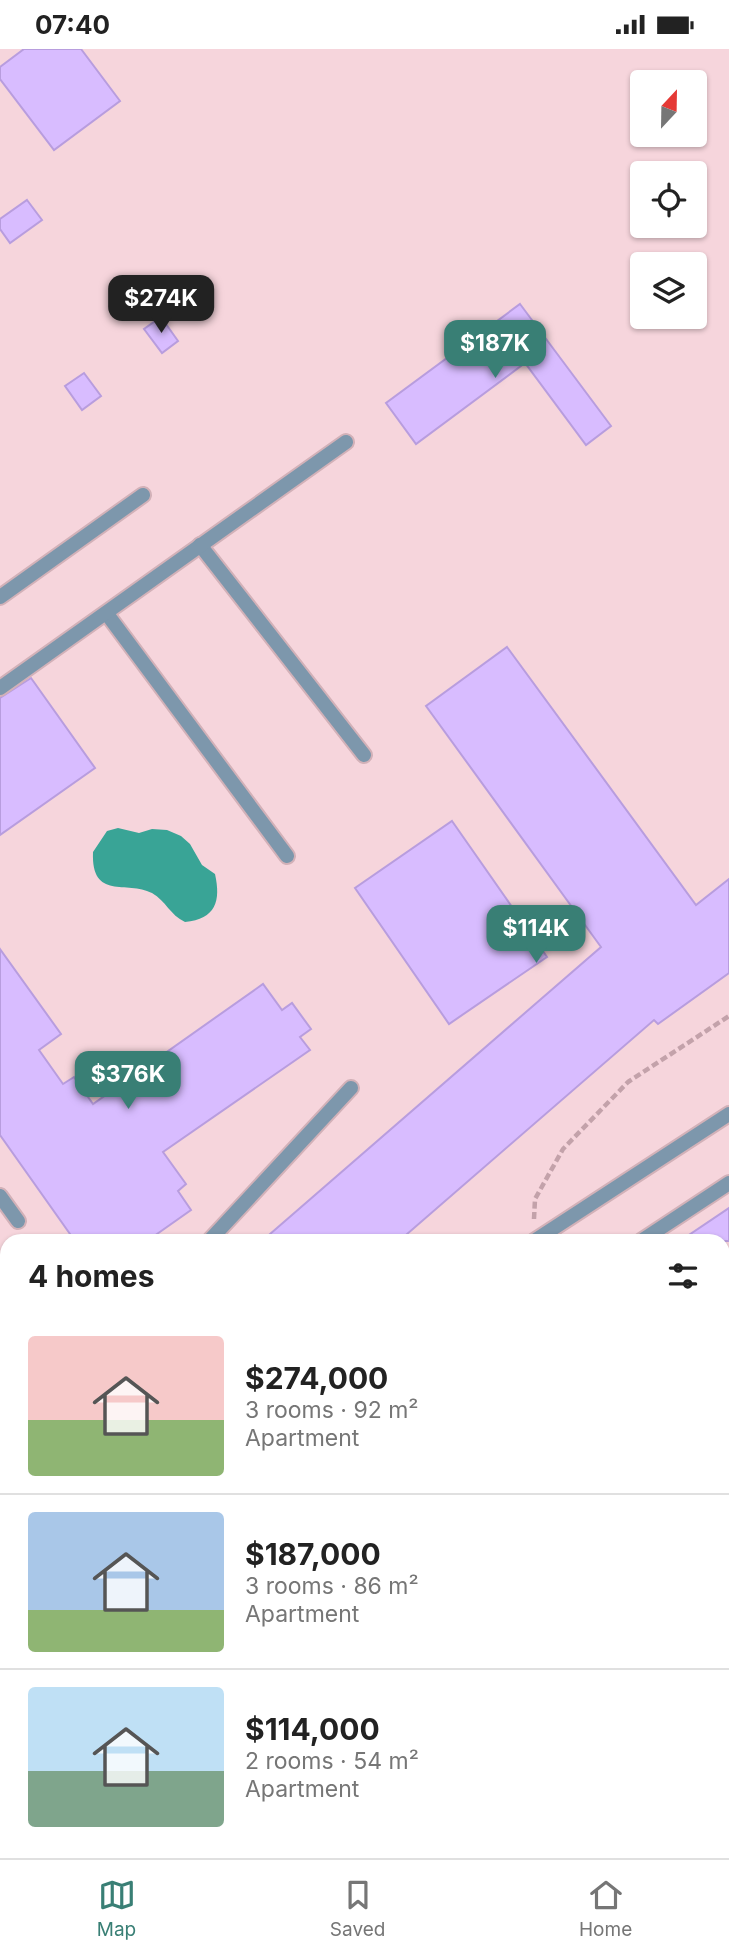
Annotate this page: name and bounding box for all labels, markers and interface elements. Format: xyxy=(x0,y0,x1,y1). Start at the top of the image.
text: 07:40 xyxy=(35,9,110,40)
north arrow xyxy=(630,70,707,147)
map controls xyxy=(630,70,707,329)
button: locate xyxy=(630,161,707,238)
button: layers xyxy=(630,252,707,329)
pin: $274K xyxy=(112,275,210,335)
text: $274K xyxy=(124,284,198,312)
pin: $187K xyxy=(446,321,544,380)
text: $187K xyxy=(460,329,530,357)
pin: $114K xyxy=(487,905,585,965)
text: $114K xyxy=(503,914,570,942)
pin: $376K xyxy=(79,1051,177,1111)
text: $376K xyxy=(91,1060,165,1088)
icon: filters xyxy=(664,1257,702,1295)
text: 4 homes xyxy=(28,1258,155,1294)
text: $274,000 xyxy=(245,1360,388,1396)
icon: home xyxy=(84,1364,168,1448)
text: 3 rooms · 92 m² xyxy=(245,1396,418,1424)
text: Apartment xyxy=(245,1424,359,1452)
text: $187,000 xyxy=(245,1536,381,1572)
icon: home xyxy=(84,1540,168,1624)
text: 3 rooms · 86 m² xyxy=(245,1572,419,1600)
text: Apartment xyxy=(245,1600,359,1628)
text: $114,000 xyxy=(245,1711,380,1747)
icon: home xyxy=(84,1715,168,1799)
text: 2 rooms · 54 m² xyxy=(245,1747,419,1775)
text: Apartment xyxy=(245,1775,359,1803)
tab: Map xyxy=(97,1876,136,1941)
tab: Saved xyxy=(330,1876,385,1941)
tab: Home xyxy=(579,1876,632,1941)

